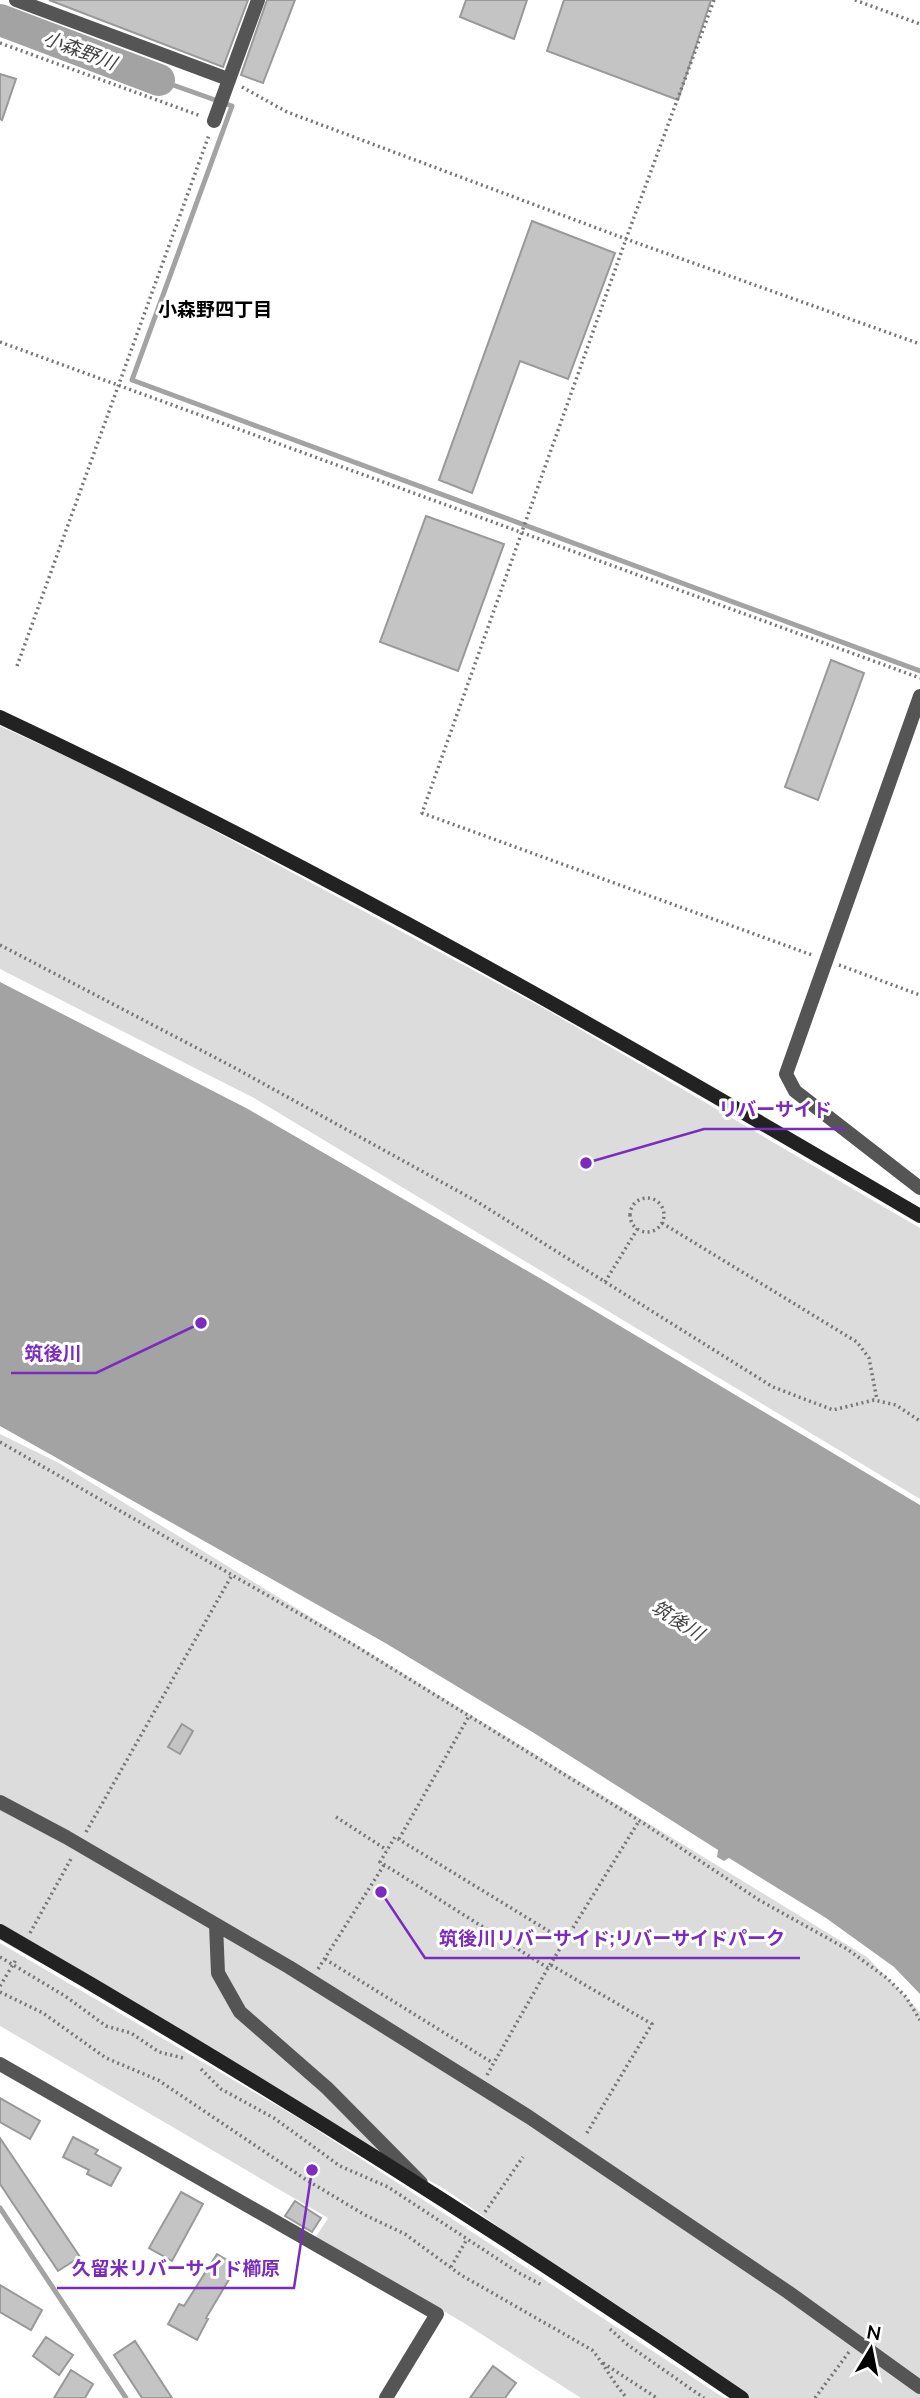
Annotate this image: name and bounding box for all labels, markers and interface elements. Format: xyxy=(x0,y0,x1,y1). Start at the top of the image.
water label: 小森野川 xyxy=(39,25,122,77)
district label: 小森野四丁目 xyxy=(158,297,272,323)
callout: リバーサイド xyxy=(704,1089,846,1129)
text: リバーサイド xyxy=(718,1097,832,1123)
callout: 筑後川 xyxy=(11,1333,96,1373)
text: 筑後川 xyxy=(24,1341,82,1367)
water label: 筑後川 xyxy=(646,1595,710,1648)
callout: 筑後川リバーサイド;リバーサイドパーク xyxy=(425,1918,800,1958)
text: 筑後川リバーサイド;リバーサイドパーク xyxy=(439,1926,785,1952)
callout: 久留米リバーサイド櫛原 xyxy=(57,2248,294,2288)
text: 久留米リバーサイド櫛原 xyxy=(72,2256,280,2282)
north arrow xyxy=(836,2314,906,2384)
text: N xyxy=(865,2319,883,2347)

